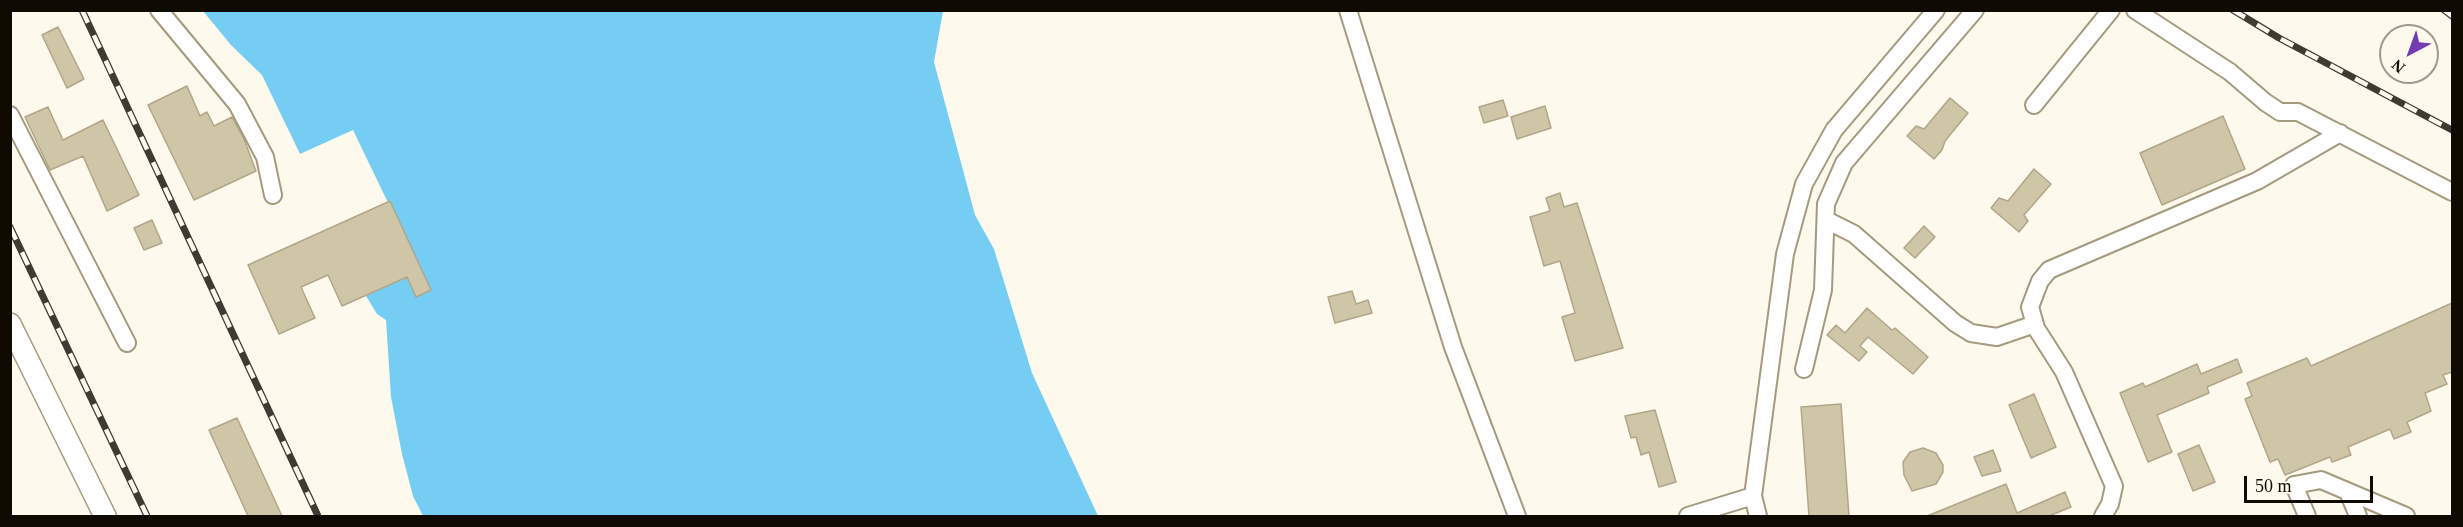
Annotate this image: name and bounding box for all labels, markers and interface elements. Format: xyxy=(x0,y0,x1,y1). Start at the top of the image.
north arrow xyxy=(2379,24,2439,84)
text: N xyxy=(2388,56,2408,77)
scale bar xyxy=(2247,464,2376,502)
text: 50 m xyxy=(2255,476,2292,496)

